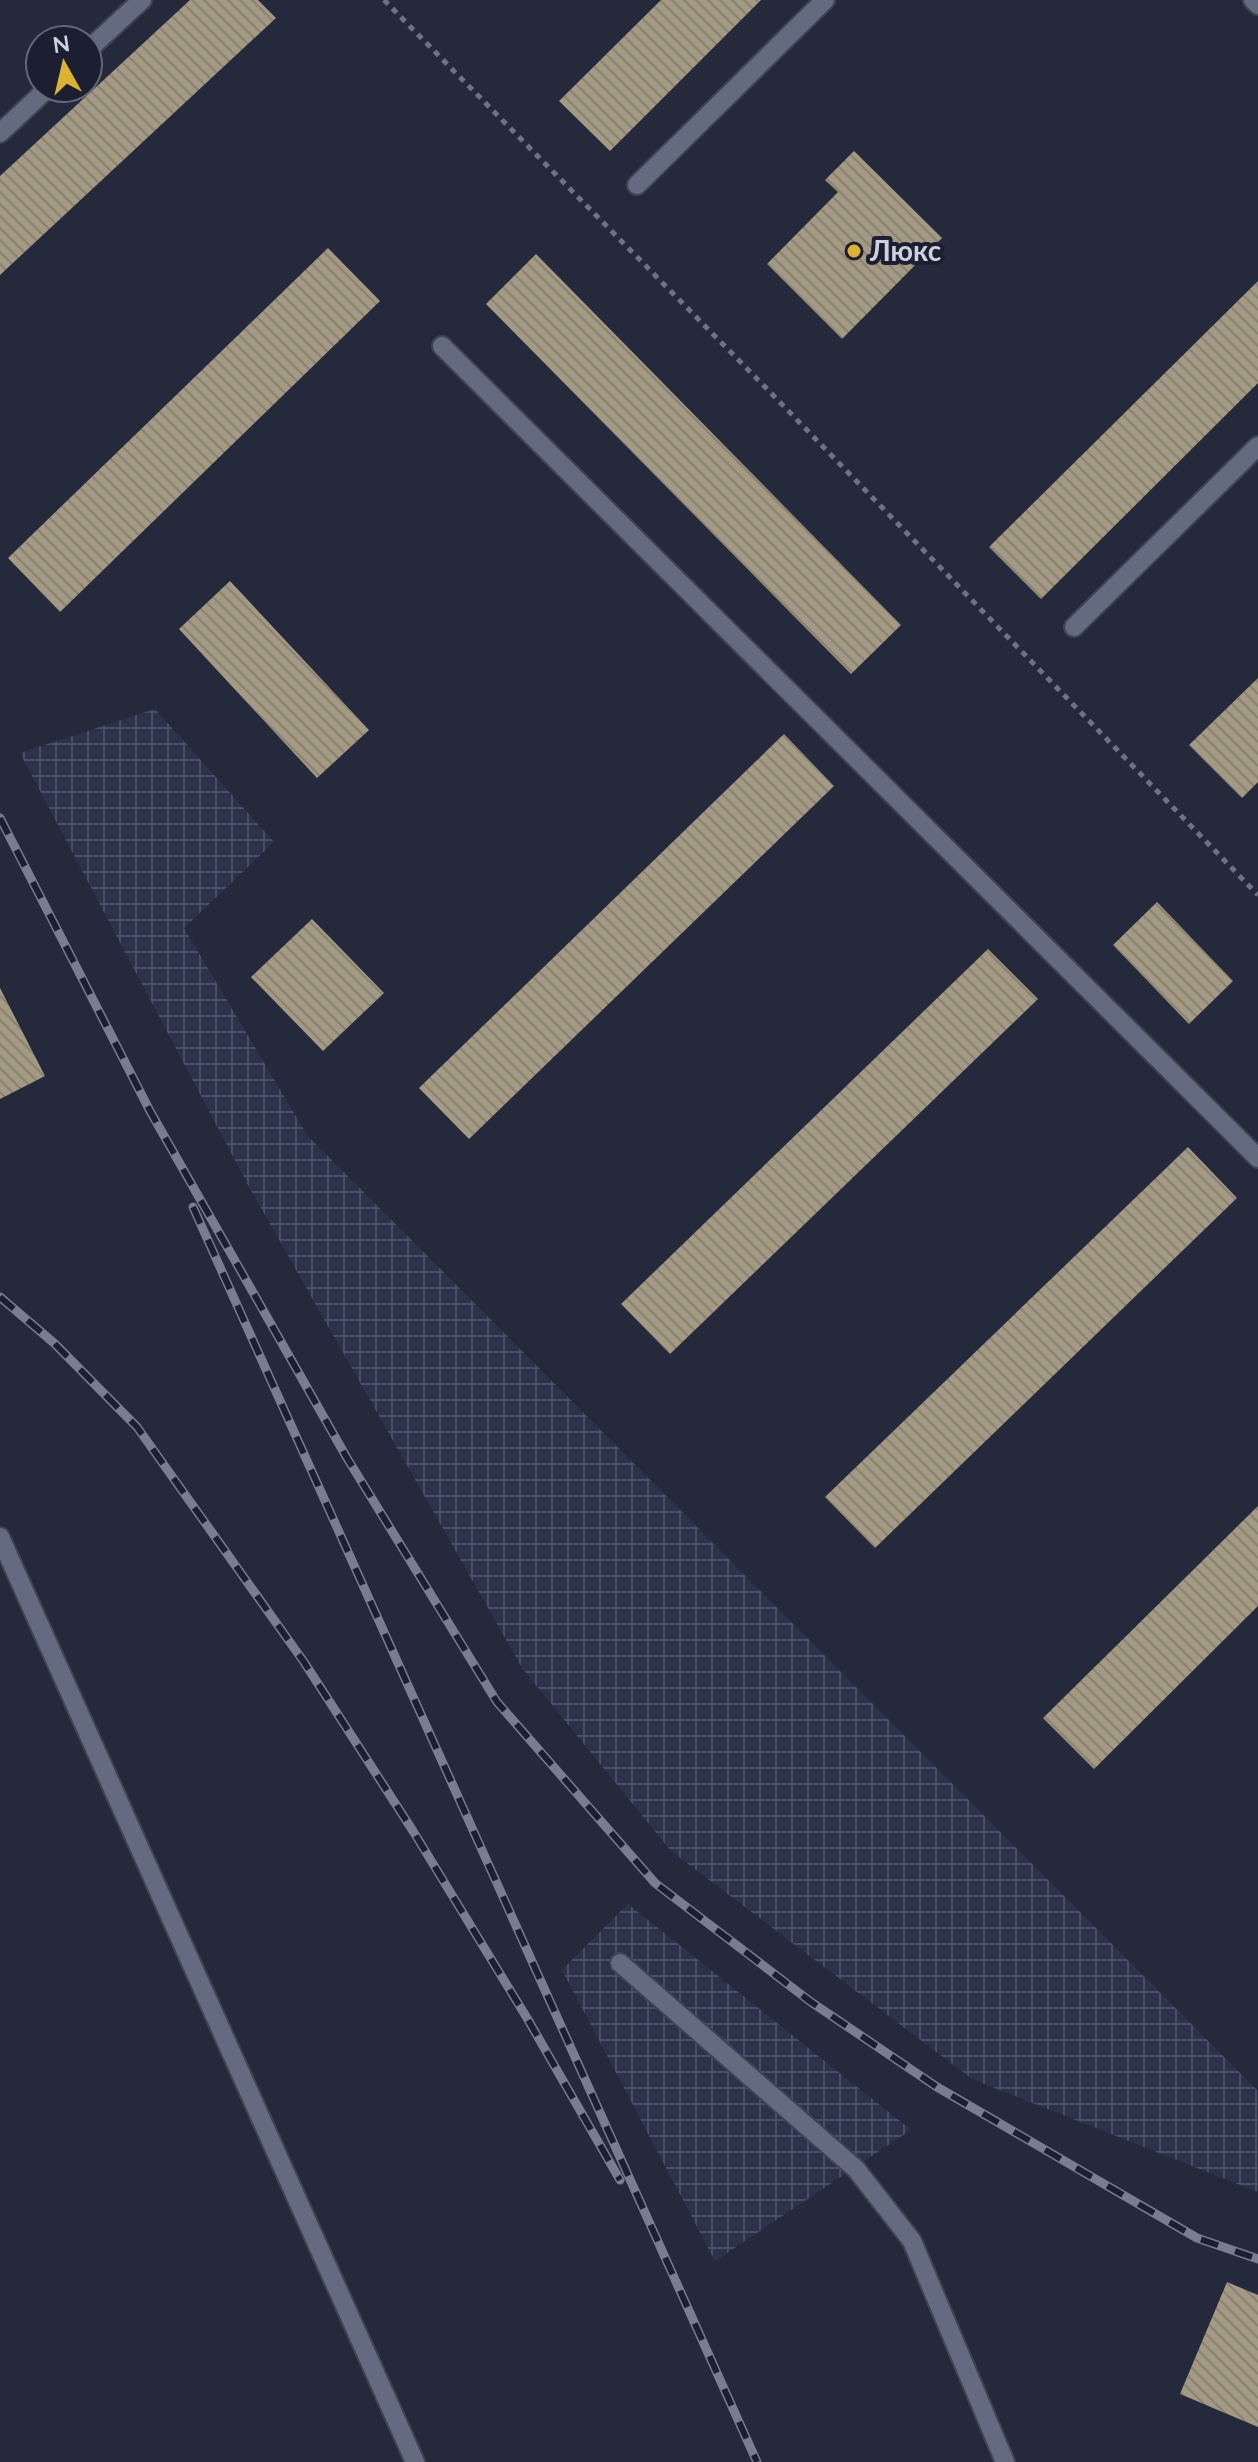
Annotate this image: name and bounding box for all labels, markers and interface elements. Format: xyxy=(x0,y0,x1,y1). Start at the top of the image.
north arrow xyxy=(24,24,104,104)
text: N xyxy=(51,29,71,58)
place label: Люкс xyxy=(869,233,942,267)
marker: Люкс xyxy=(845,242,863,260)

